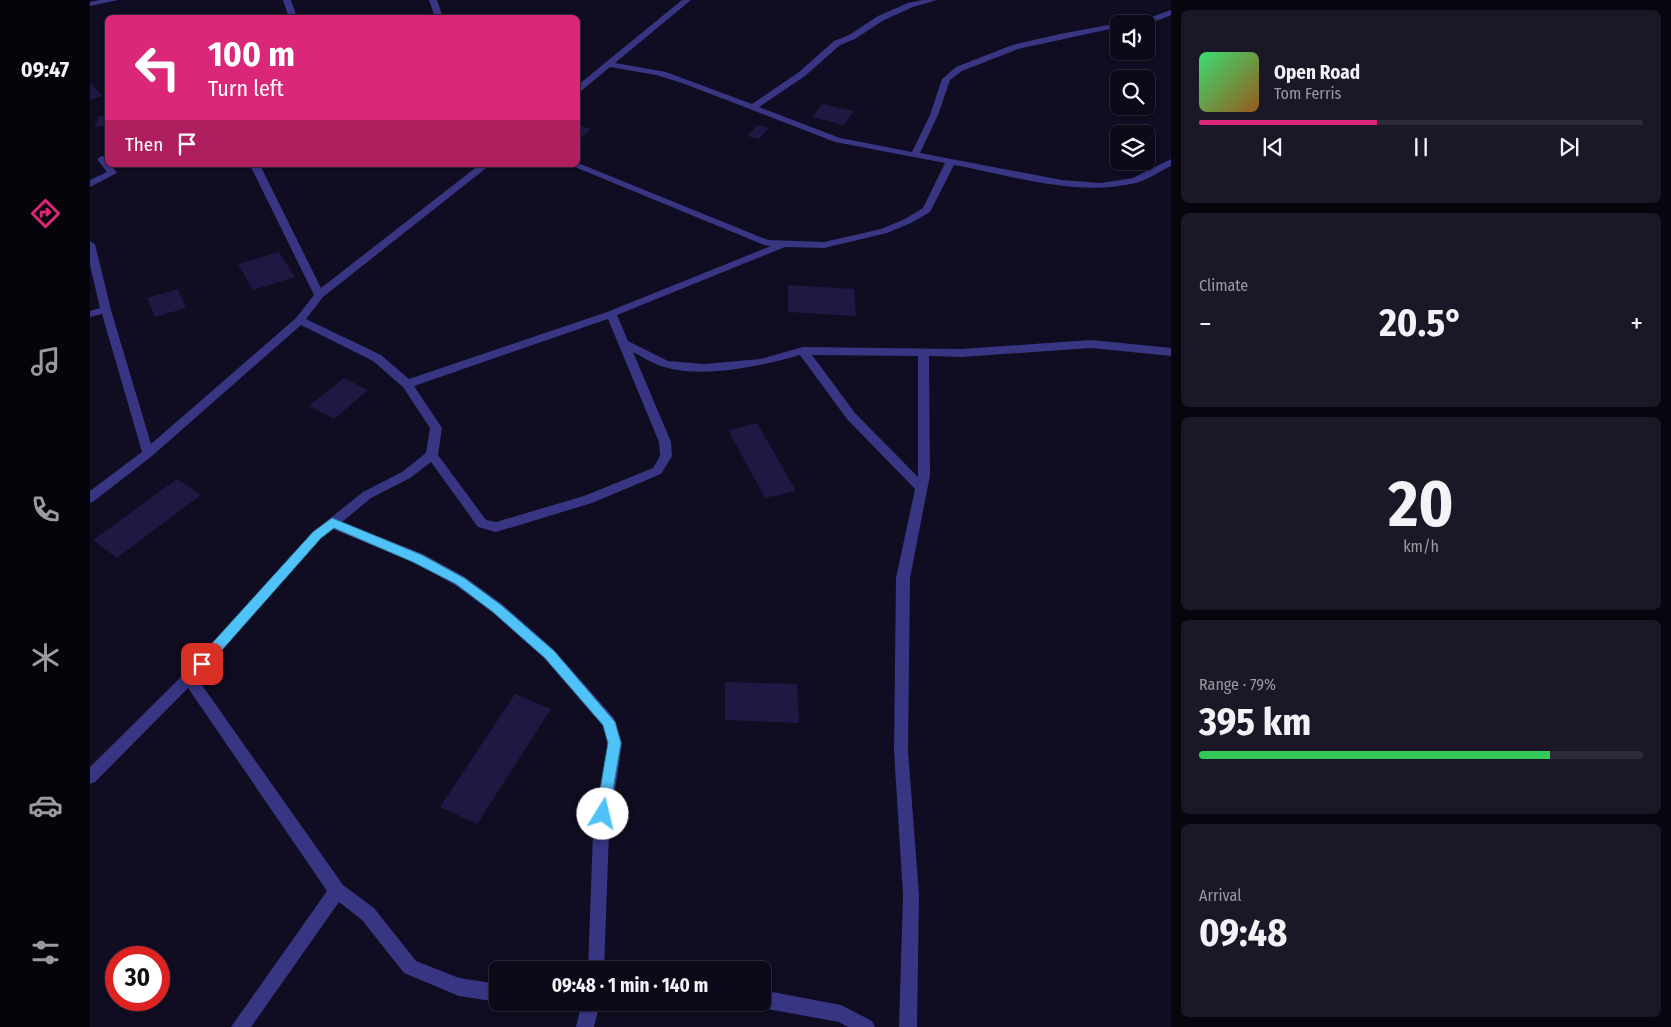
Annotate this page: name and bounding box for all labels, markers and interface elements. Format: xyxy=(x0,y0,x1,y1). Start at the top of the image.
map controls xyxy=(1110,15,1155,170)
button: sound xyxy=(1110,15,1155,60)
text: 100 m xyxy=(208,33,295,75)
icon: left xyxy=(125,35,190,100)
text: 09:47 xyxy=(21,56,69,83)
text: Open Road xyxy=(1274,61,1360,84)
button: search xyxy=(1110,70,1155,115)
text: Turn left xyxy=(208,75,284,102)
text: Tom Ferris xyxy=(1274,84,1341,103)
button: layers xyxy=(1110,125,1155,170)
icon: arrive xyxy=(173,130,201,158)
text: Then xyxy=(125,133,163,156)
icon: previous xyxy=(1259,133,1287,161)
icon: pause xyxy=(1407,133,1435,161)
icon: next xyxy=(1555,133,1583,161)
icon: directions xyxy=(28,196,63,231)
text: Climate xyxy=(1199,276,1248,295)
text: 20.5° xyxy=(1379,300,1463,346)
text: − xyxy=(1199,307,1212,340)
text: + xyxy=(1630,307,1643,340)
icon: music xyxy=(28,344,63,379)
text: 20 xyxy=(1388,465,1454,543)
icon: phone xyxy=(28,492,63,527)
text: km/h xyxy=(1403,537,1439,556)
icon: climate xyxy=(28,640,63,675)
pin xyxy=(181,643,223,685)
icon: arrive xyxy=(188,650,216,678)
text: Range · 79% xyxy=(1199,675,1276,694)
text: 395 km xyxy=(1199,699,1311,745)
position arrow xyxy=(576,787,628,839)
icon: car xyxy=(28,788,63,823)
text: Arrival xyxy=(1199,886,1241,905)
text: 09:48 xyxy=(1199,910,1287,956)
icon: filters xyxy=(28,935,63,970)
speed limit sign: 30 xyxy=(105,946,170,1011)
text: 09:48 · 1 min · 140 m xyxy=(552,974,708,997)

